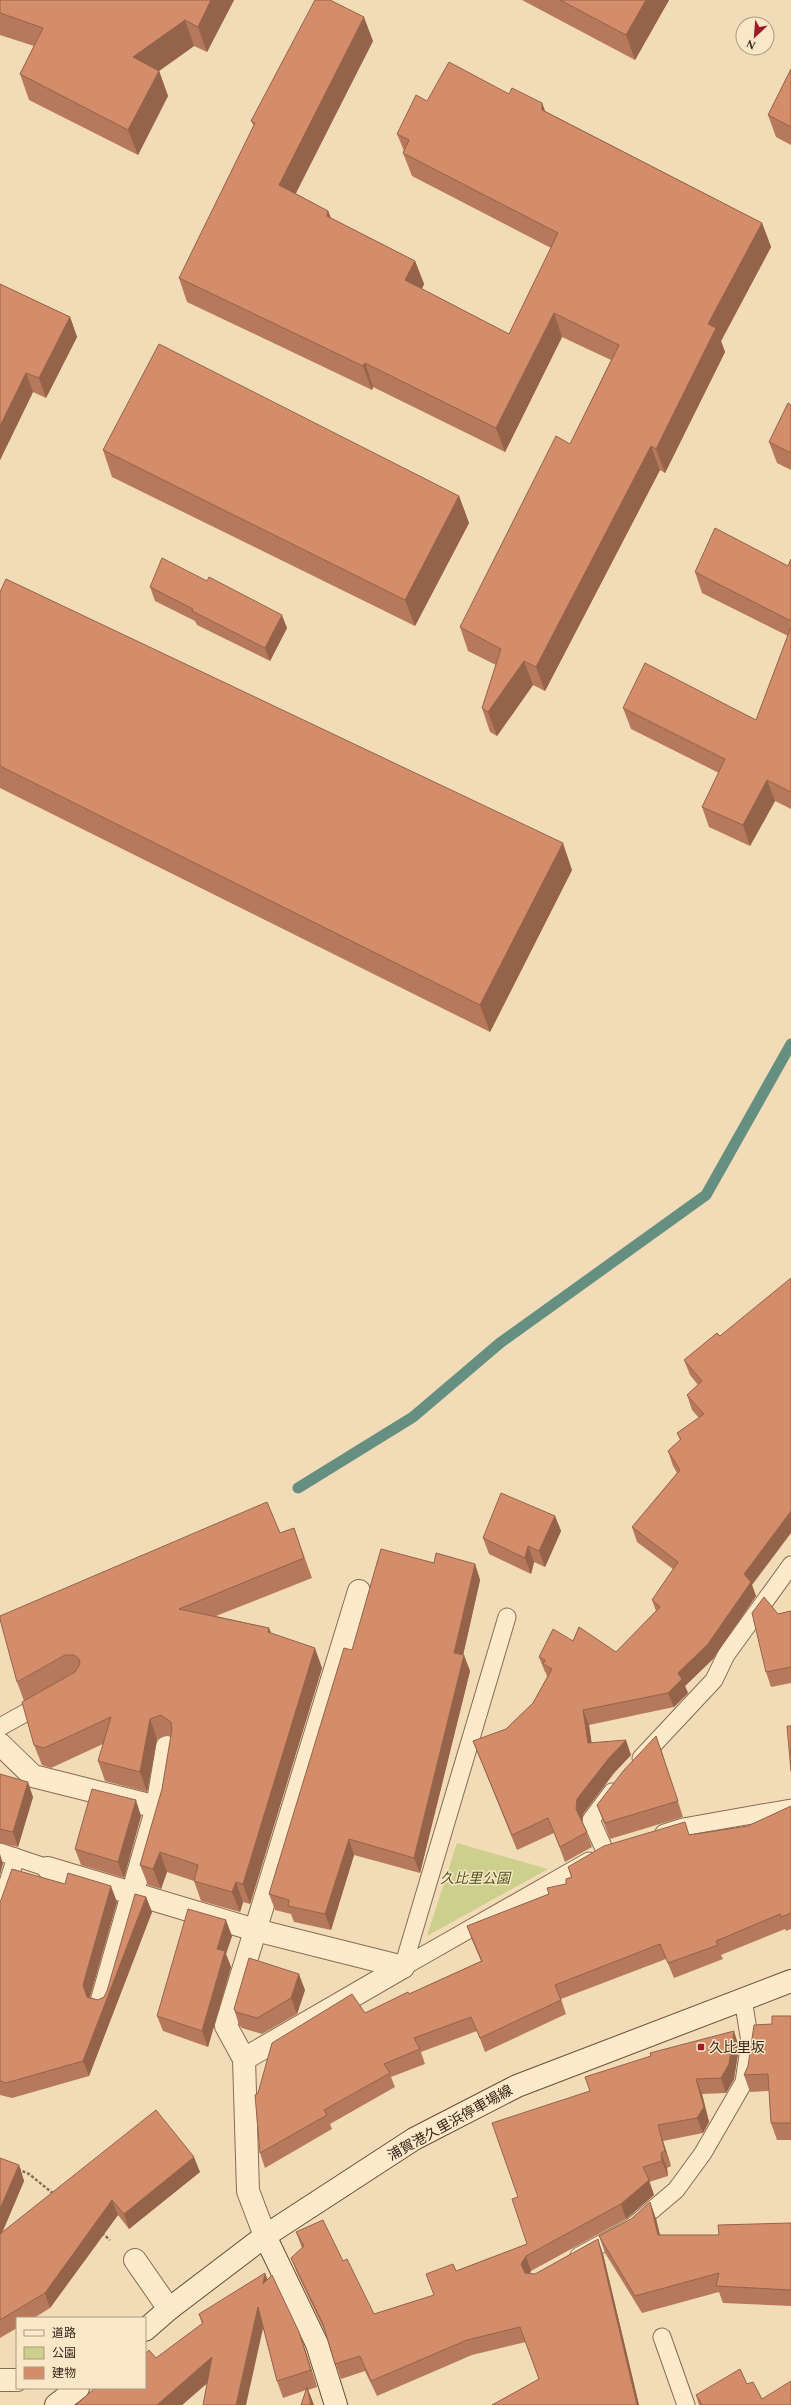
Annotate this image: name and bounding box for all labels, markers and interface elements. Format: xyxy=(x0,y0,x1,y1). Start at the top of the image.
north arrow xyxy=(735,16,775,56)
text: N xyxy=(743,35,759,54)
park label: 久比里公園 xyxy=(440,1868,512,1889)
place label: 久比里坂 xyxy=(709,2037,765,2058)
marker: 久比里坂 xyxy=(696,2042,706,2052)
street label: 浦賀港久里浜停車場線 xyxy=(384,2080,516,2166)
legend xyxy=(16,2317,146,2389)
text: 道路 xyxy=(52,2324,76,2343)
text: 公園 xyxy=(52,2344,76,2363)
text: 建物 xyxy=(52,2364,76,2383)

